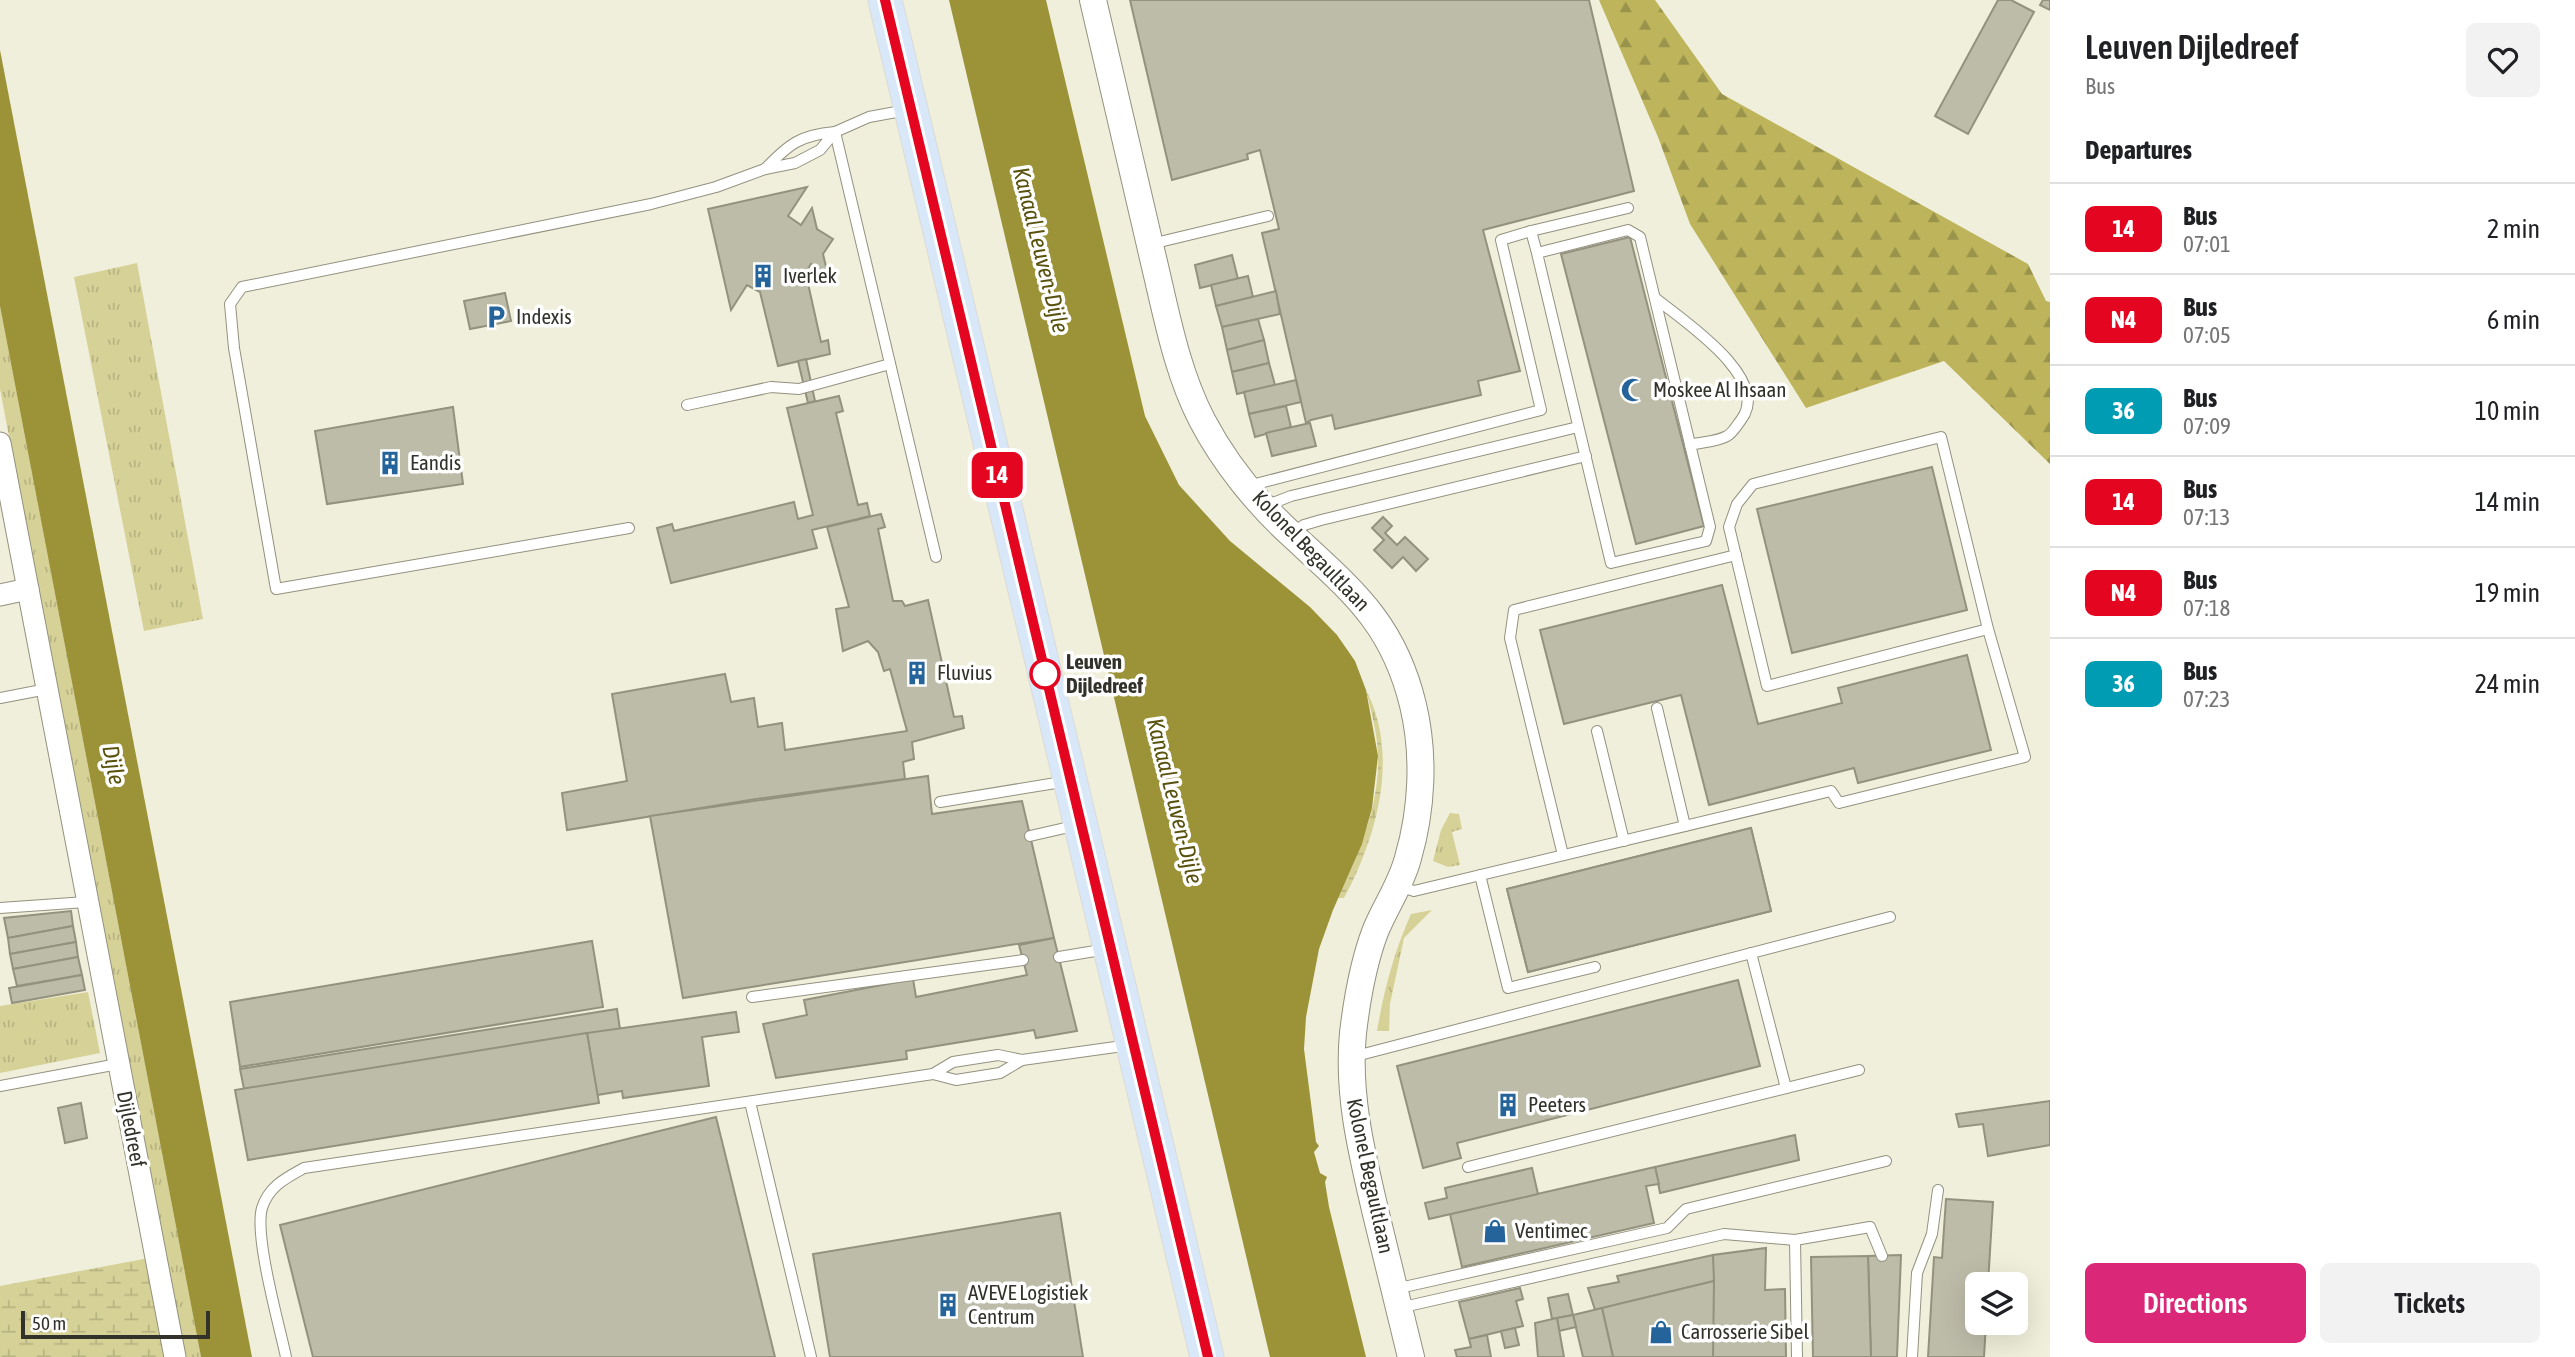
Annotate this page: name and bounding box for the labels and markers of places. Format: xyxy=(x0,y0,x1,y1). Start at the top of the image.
building icon: Iverlek xyxy=(749,262,777,290)
place label: Iverlek xyxy=(783,263,837,287)
parking icon: Indexis xyxy=(482,303,510,331)
place label: Indexis xyxy=(516,304,572,328)
mosque icon: Moskee Al Ihsaan xyxy=(1619,376,1647,404)
place label: Moskee Al Ihsaan xyxy=(1653,377,1786,401)
building icon: Eandis xyxy=(376,449,404,477)
place label: Eandis xyxy=(410,450,461,474)
place label: Leuven Dijledreef xyxy=(1066,649,1143,697)
building icon: Fluvius xyxy=(903,659,931,687)
marker: Leuven Dijledreef xyxy=(1030,659,1060,689)
place label: Fluvius xyxy=(937,660,992,684)
building icon: Peeters xyxy=(1494,1091,1522,1119)
place label: Peeters xyxy=(1528,1092,1586,1116)
shop icon: Ventimec xyxy=(1481,1217,1509,1245)
place label: Ventimec xyxy=(1515,1218,1588,1242)
place label: AVEVE Logistiek Centrum xyxy=(968,1280,1088,1328)
building icon: AVEVE Logistiek Centrum xyxy=(934,1291,962,1319)
shop icon: Carrosserie Sibel xyxy=(1647,1318,1675,1346)
place label: Carrosserie Sibel xyxy=(1681,1319,1809,1343)

